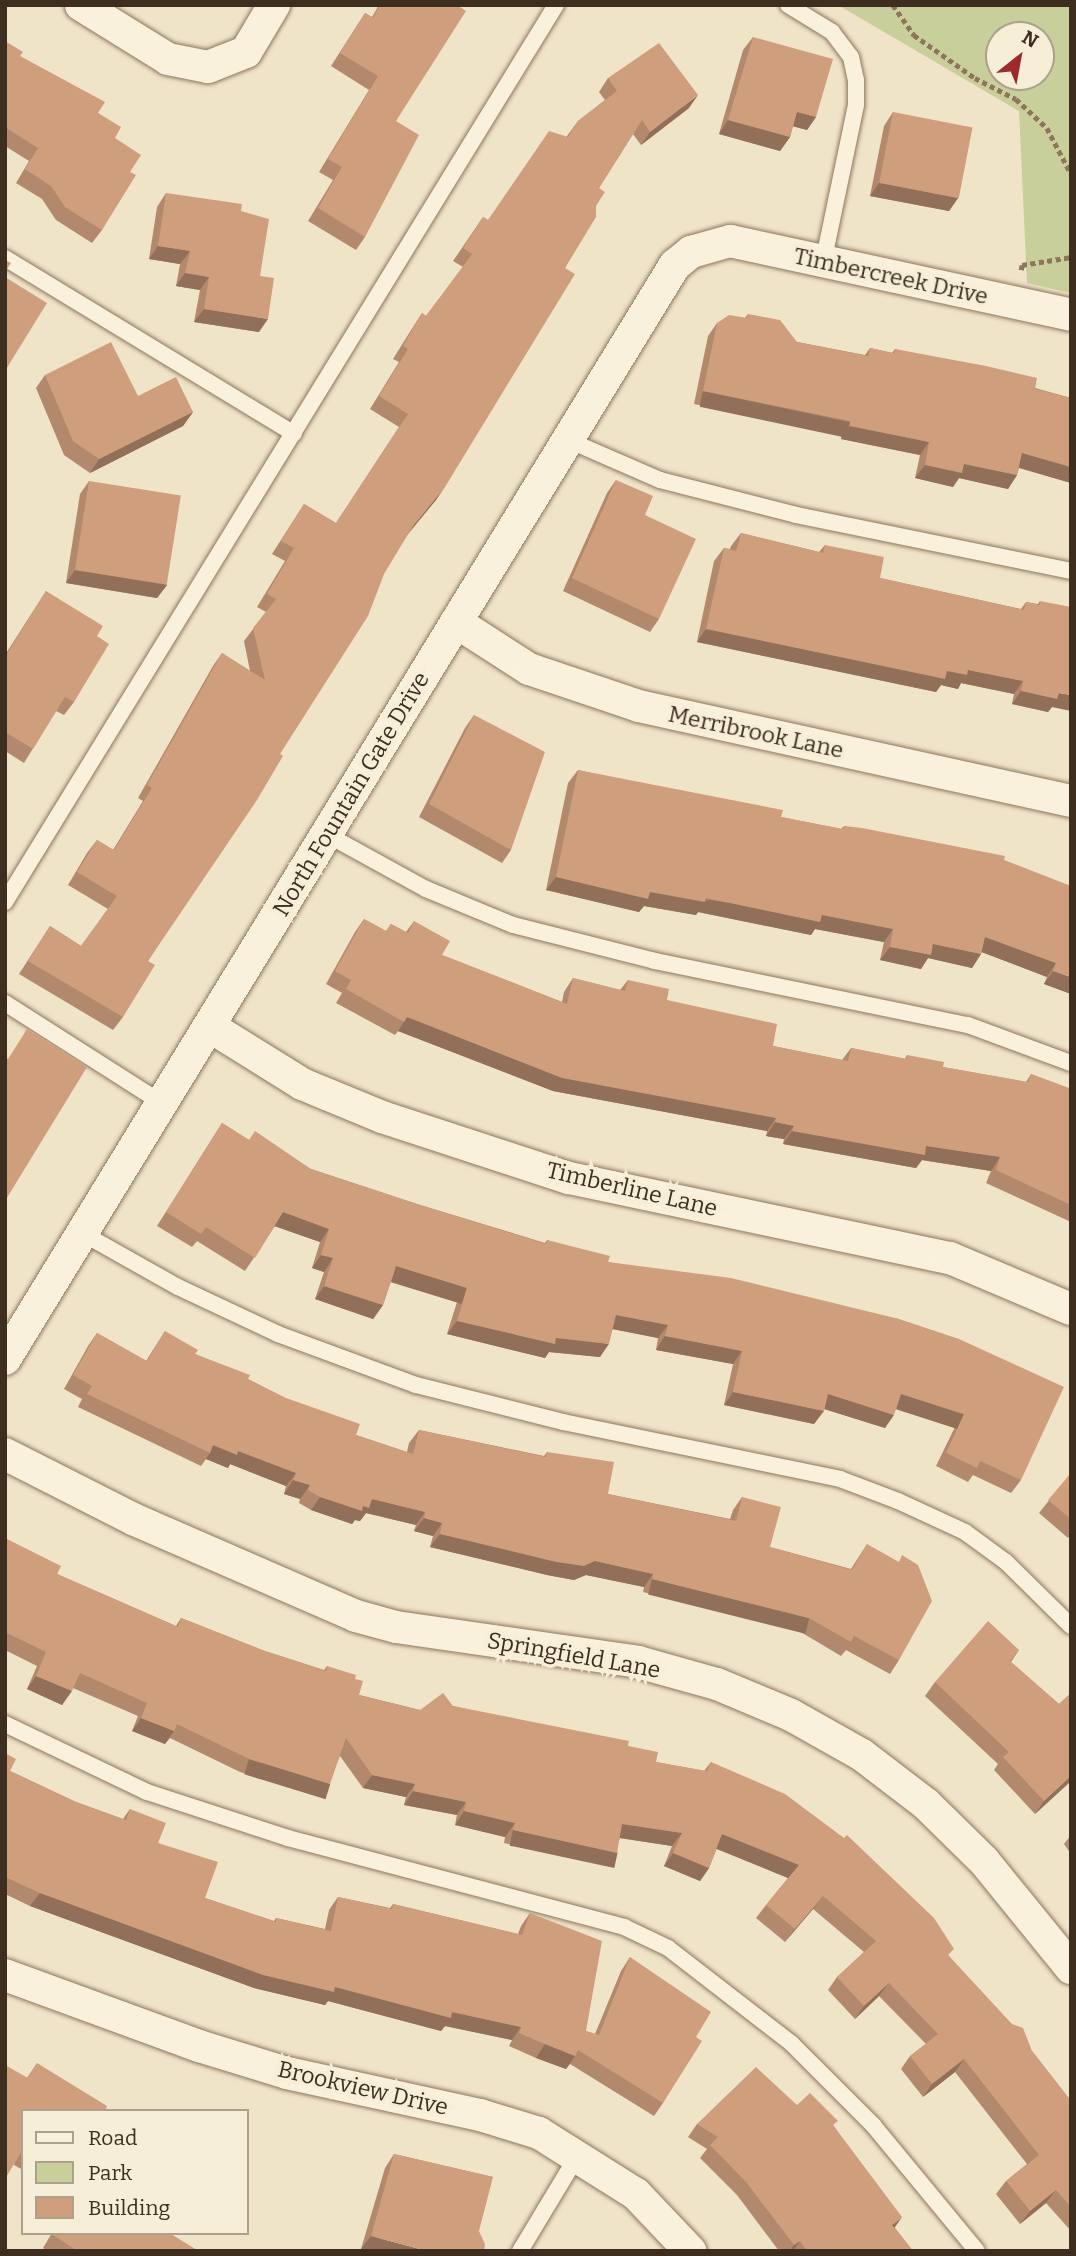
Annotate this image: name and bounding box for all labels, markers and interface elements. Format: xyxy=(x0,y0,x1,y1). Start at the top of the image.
north arrow xyxy=(985,21,1055,91)
text: N xyxy=(1018,26,1042,53)
street label: Timbercreek Drive xyxy=(791,242,991,310)
street label: North Fountain Gate Drive xyxy=(267,667,435,921)
street label: Merribrook Lane xyxy=(666,700,846,764)
street label: Timberline Lane xyxy=(544,1156,720,1222)
street label: Springfield Lane xyxy=(485,1626,663,1684)
street label: Brookview Drive xyxy=(275,2055,451,2121)
legend xyxy=(21,2109,248,2235)
text: Road xyxy=(88,2125,137,2151)
text: Park xyxy=(88,2160,132,2186)
text: Building xyxy=(88,2195,170,2221)

